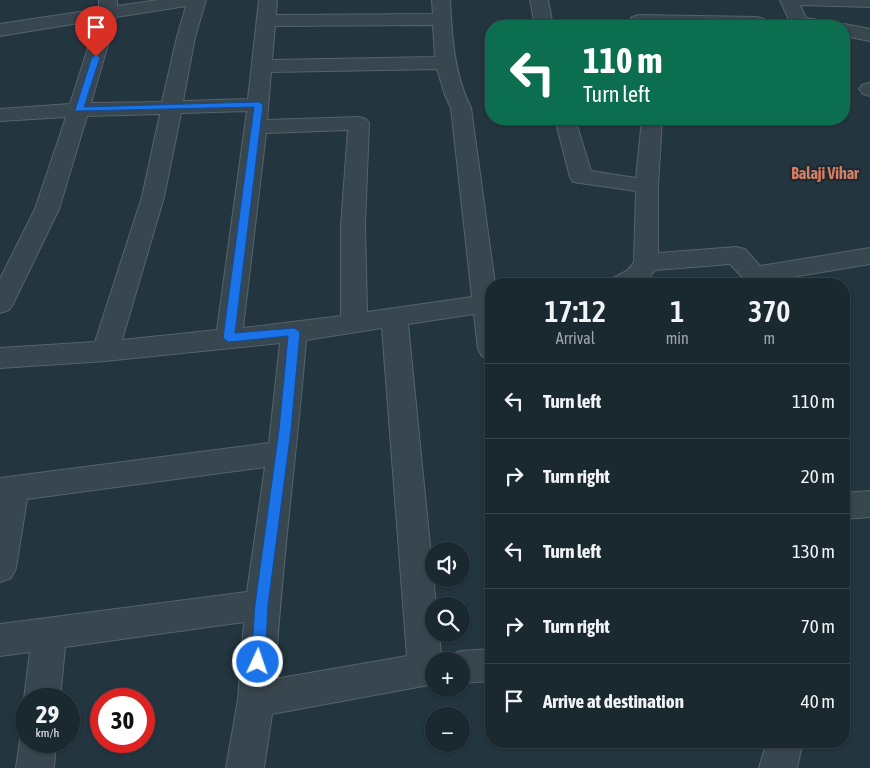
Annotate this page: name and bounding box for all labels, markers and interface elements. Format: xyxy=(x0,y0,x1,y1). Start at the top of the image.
pin xyxy=(75,6,117,57)
icon: arrive xyxy=(82,13,110,41)
icon: left xyxy=(500,40,565,105)
text: 110 m xyxy=(583,40,662,80)
text: Turn left xyxy=(583,81,650,107)
district label: Balaji Vihar xyxy=(791,164,859,182)
text: 17:12 xyxy=(544,294,606,328)
text: 1 xyxy=(670,294,684,328)
text: 370 xyxy=(748,294,790,328)
text: Arrival xyxy=(556,329,595,347)
text: min xyxy=(666,329,689,347)
text: m xyxy=(764,329,775,347)
icon: left xyxy=(500,387,528,415)
text: Turn left xyxy=(543,390,601,412)
text: 110 m xyxy=(792,390,835,412)
icon: right xyxy=(500,462,528,490)
text: Turn right xyxy=(543,465,610,487)
text: 20 m xyxy=(801,465,835,487)
icon: left xyxy=(500,537,528,565)
text: Turn left xyxy=(543,540,601,562)
text: 130 m xyxy=(792,540,835,562)
map controls xyxy=(425,542,470,752)
button: sound xyxy=(425,542,470,587)
button: search xyxy=(425,597,470,642)
icon: right xyxy=(500,612,528,640)
text: Turn right xyxy=(543,615,610,637)
text: 70 m xyxy=(801,615,835,637)
position arrow xyxy=(231,635,283,687)
button: + xyxy=(425,652,470,697)
icon: arrive xyxy=(500,687,528,715)
speed limit sign: 30 xyxy=(90,688,155,753)
text: Arrive at destination xyxy=(543,690,684,712)
text: 40 m xyxy=(801,690,835,712)
text: 29 xyxy=(36,700,59,728)
button: − xyxy=(425,707,470,752)
text: km/h xyxy=(36,726,59,740)

